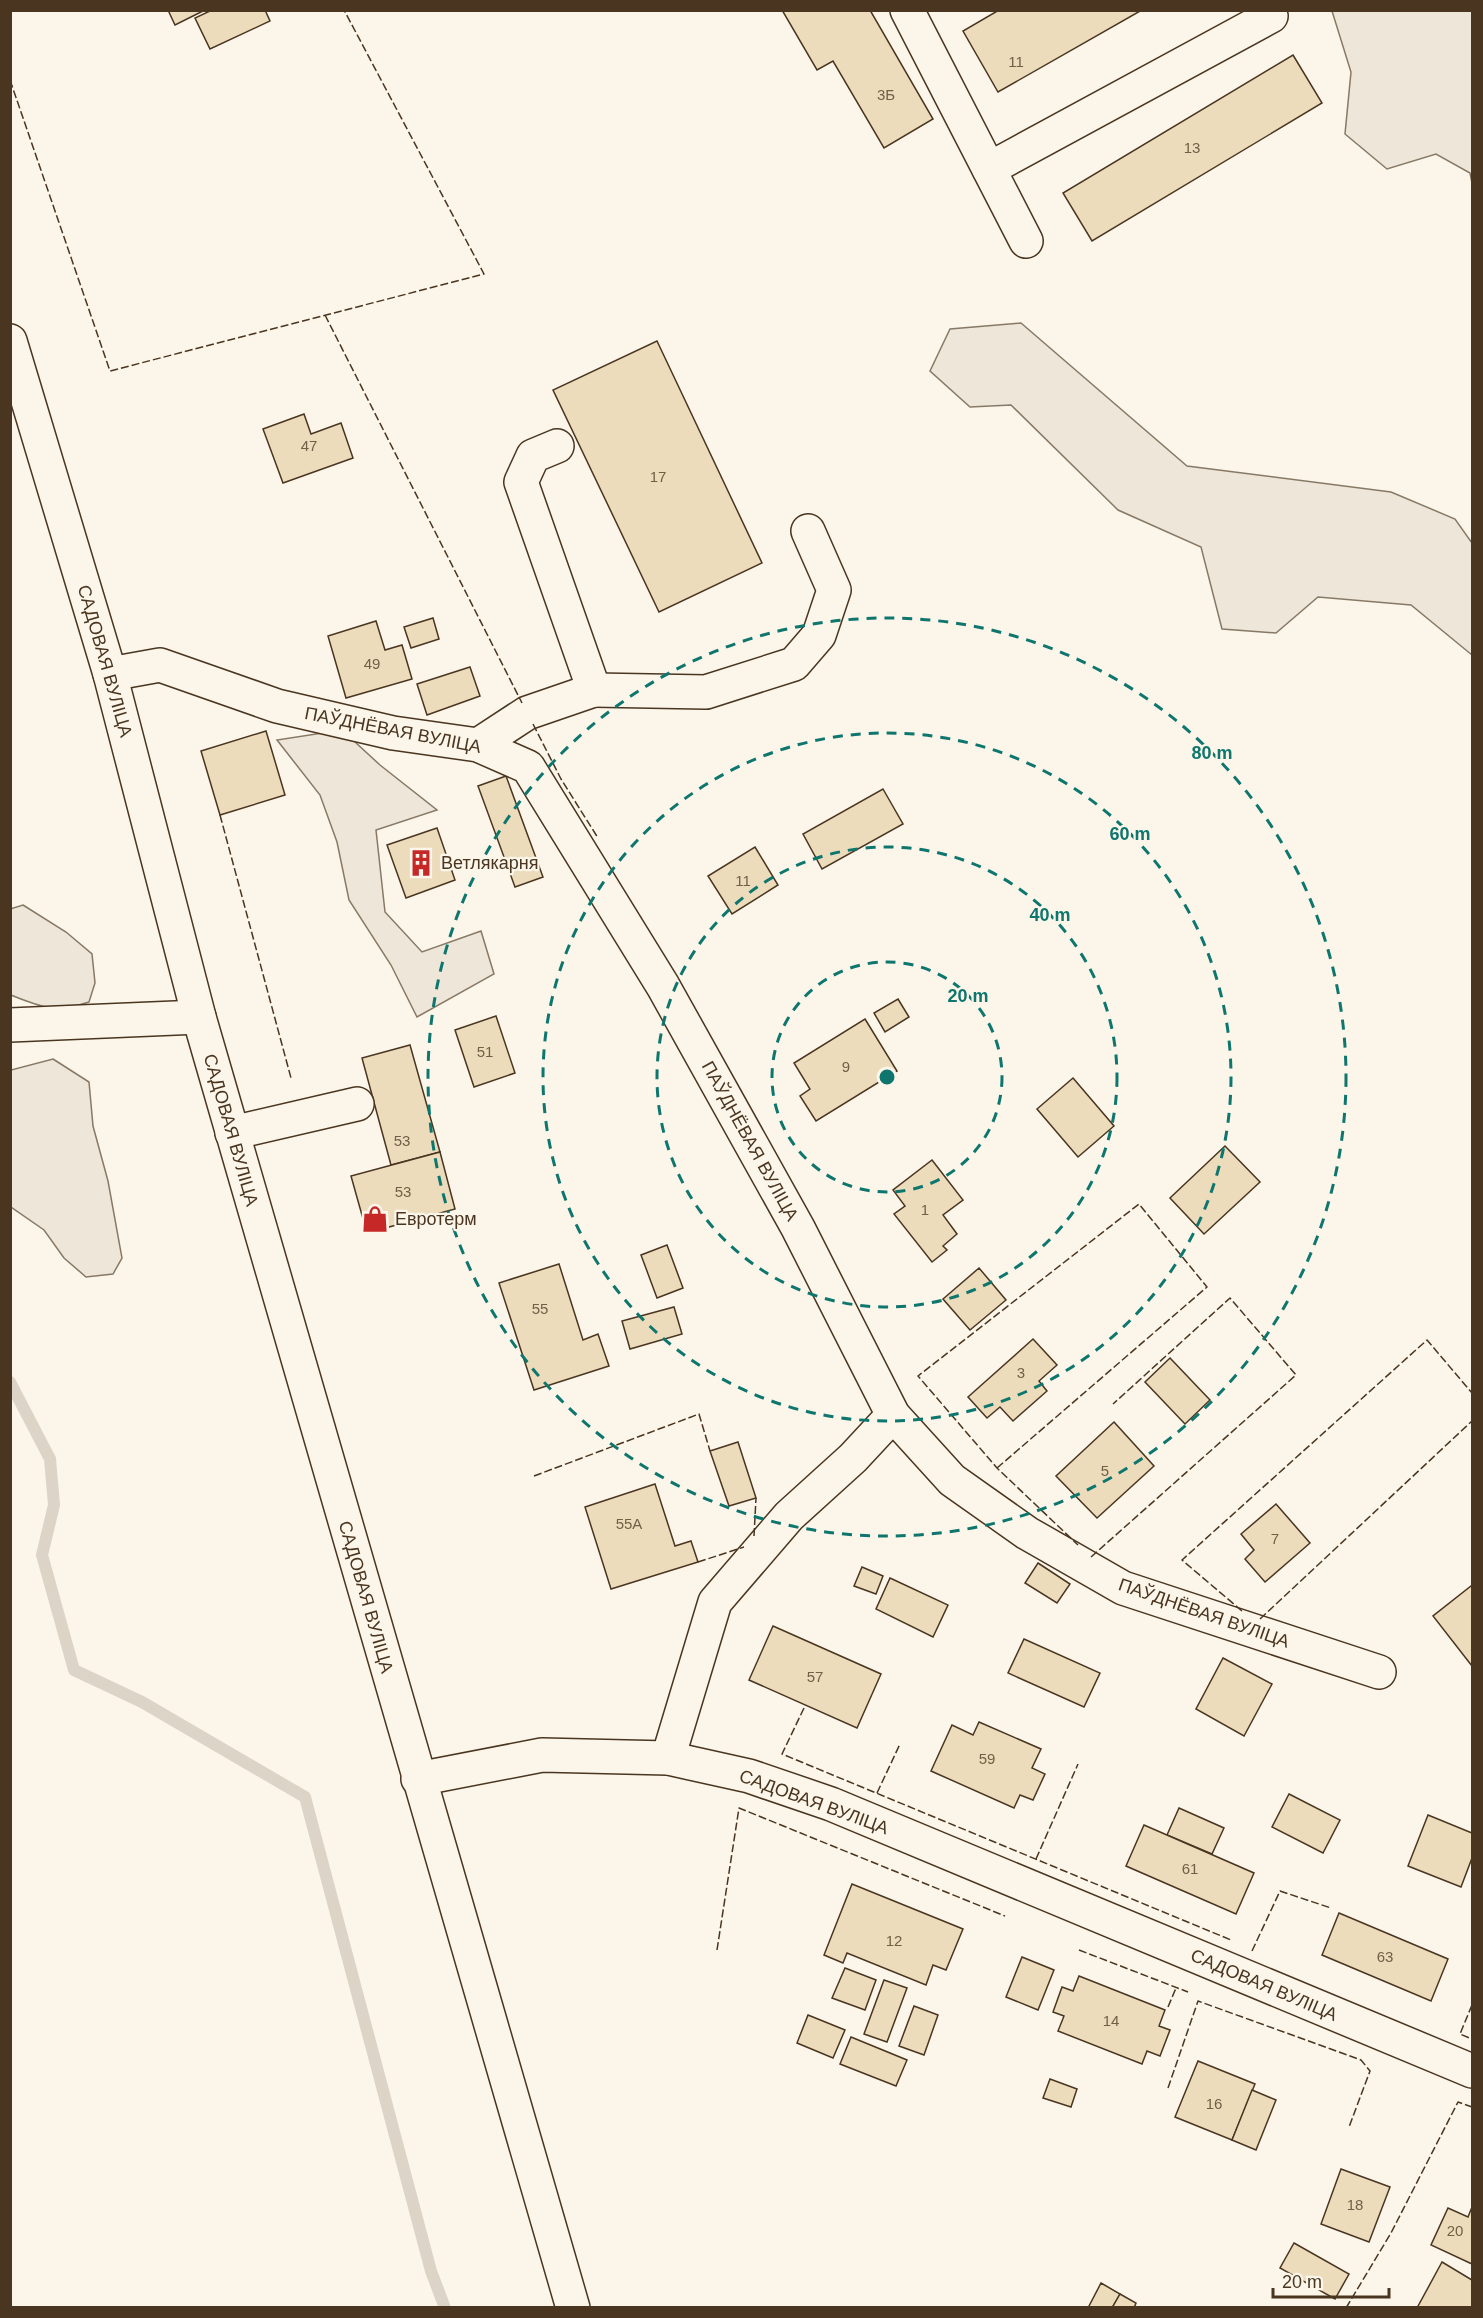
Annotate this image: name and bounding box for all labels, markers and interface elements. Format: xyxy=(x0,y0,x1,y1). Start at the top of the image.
house number: 11 xyxy=(1008,53,1024,70)
house number: 3Б xyxy=(877,86,895,103)
house number: 13 xyxy=(1184,139,1200,156)
house number: 47 xyxy=(301,437,317,454)
house number: 17 xyxy=(650,468,666,485)
street label: САДОВАЯ ВУЛІЦА xyxy=(74,583,136,739)
house number: 49 xyxy=(364,655,380,672)
street label: ПАЎДНЁВАЯ ВУЛІЦА xyxy=(303,702,483,757)
text: 80 m xyxy=(1191,743,1233,763)
text: 60 m xyxy=(1109,824,1151,844)
building icon: Ветлякарня xyxy=(406,848,436,878)
place label: Ветлякарня xyxy=(441,853,539,873)
house number: 11 xyxy=(735,872,751,889)
text: 40 m xyxy=(1029,905,1071,925)
text: 20 m xyxy=(947,986,989,1006)
house number: 51 xyxy=(477,1043,493,1060)
street label: САДОВАЯ ВУЛІЦА xyxy=(200,1052,262,1208)
street label: ПАЎДНЁВАЯ ВУЛІЦА xyxy=(698,1057,803,1224)
house number: 9 xyxy=(842,1058,850,1075)
centre of rings xyxy=(877,1067,897,1087)
house number: 53 xyxy=(394,1132,410,1149)
house number: 53 xyxy=(395,1183,411,1200)
house number: 1 xyxy=(921,1201,929,1218)
shop icon: Евротерм xyxy=(360,1204,390,1234)
place label: Евротерм xyxy=(395,1209,477,1229)
house number: 55 xyxy=(532,1300,548,1317)
house number: 3 xyxy=(1017,1364,1025,1381)
house number: 5 xyxy=(1101,1462,1109,1479)
house number: 55А xyxy=(616,1515,642,1532)
street label: САДОВАЯ ВУЛІЦА xyxy=(335,1519,397,1675)
house number: 7 xyxy=(1271,1530,1279,1547)
street label: ПАЎДНЁВАЯ ВУЛІЦА xyxy=(1116,1573,1292,1652)
house number: 57 xyxy=(807,1668,823,1685)
house number: 59 xyxy=(979,1750,995,1767)
street label: САДОВАЯ ВУЛІЦА xyxy=(737,1766,891,1838)
house number: 61 xyxy=(1182,1860,1198,1877)
house number: 12 xyxy=(886,1932,902,1949)
street label: САДОВАЯ ВУЛІЦА xyxy=(1188,1945,1340,2025)
house number: 63 xyxy=(1377,1948,1393,1965)
house number: 14 xyxy=(1103,2012,1119,2029)
house number: 16 xyxy=(1206,2095,1222,2112)
house number: 18 xyxy=(1347,2196,1363,2213)
house number: 20 xyxy=(1447,2222,1463,2239)
scale bar xyxy=(1273,2261,1388,2299)
text: 20 m xyxy=(1282,2272,1322,2292)

